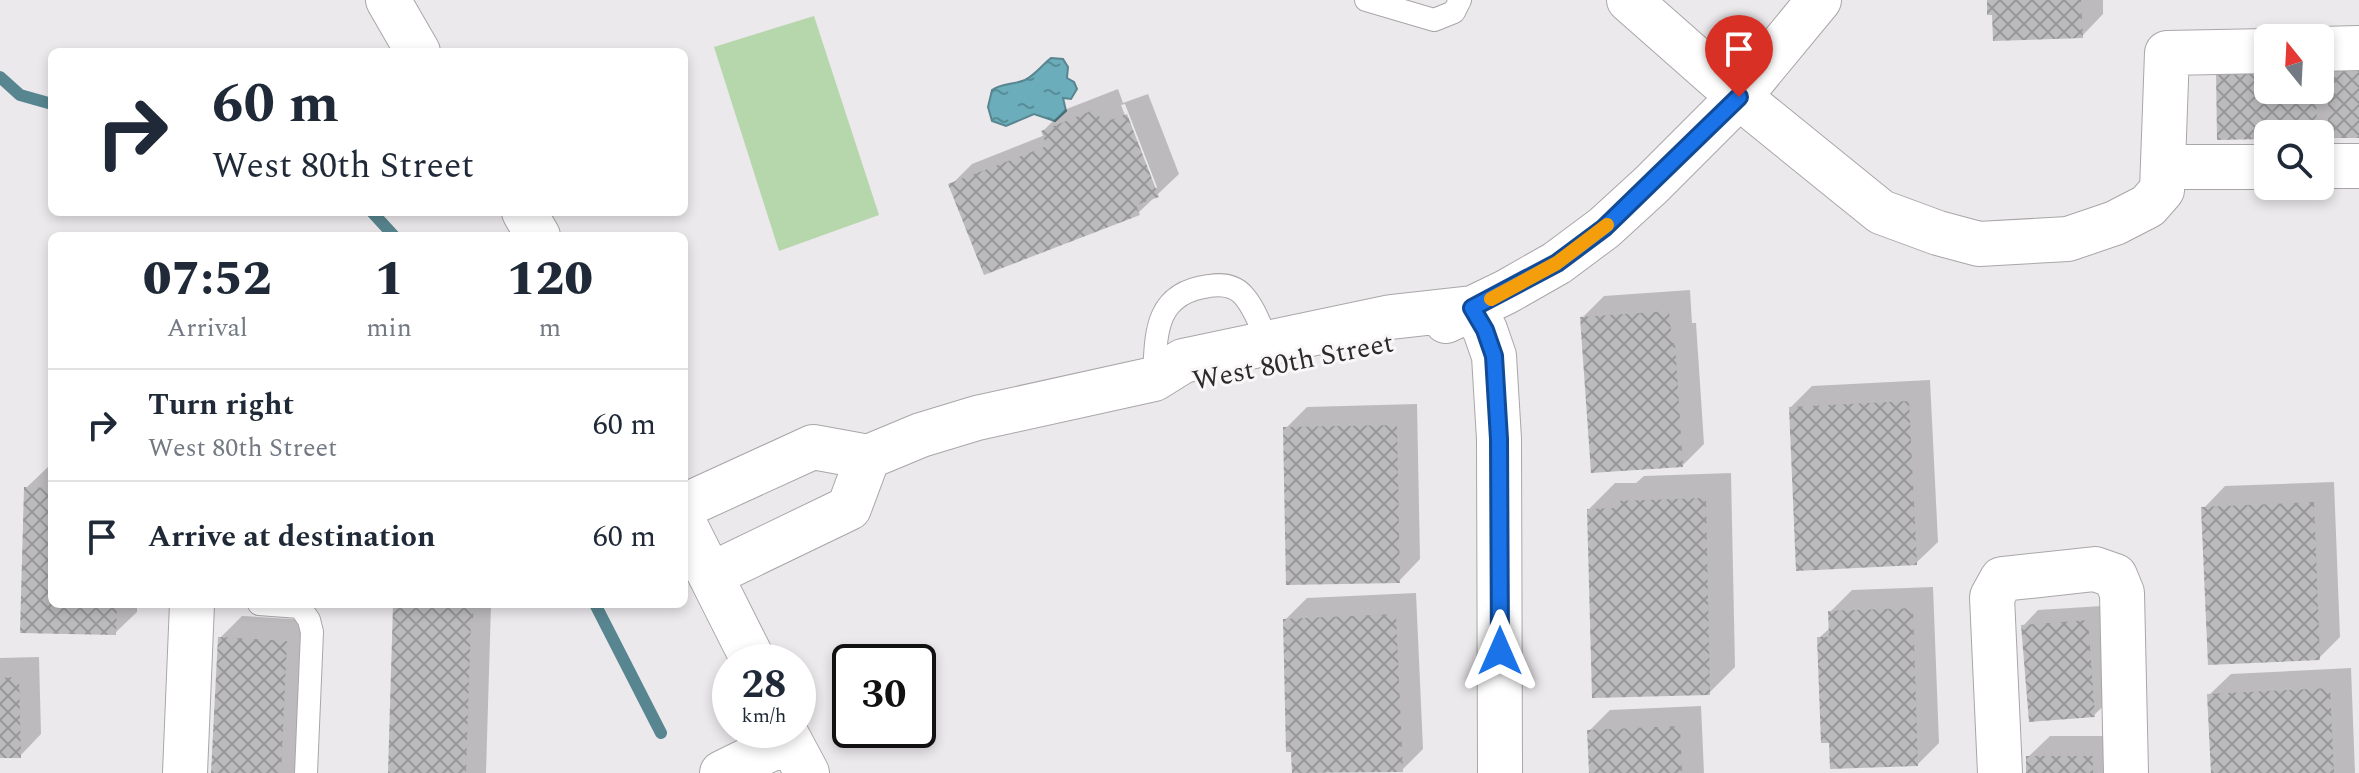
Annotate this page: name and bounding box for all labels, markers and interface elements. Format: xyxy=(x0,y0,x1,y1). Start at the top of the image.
pin xyxy=(1705,15,1773,97)
north arrow xyxy=(2254,24,2334,104)
map controls xyxy=(2254,24,2334,200)
icon: arrive xyxy=(1717,27,1761,71)
text: 60 m xyxy=(212,62,339,147)
icon: right xyxy=(80,80,184,184)
button: search xyxy=(2254,120,2334,200)
text: West 80th Street xyxy=(212,139,474,194)
text: 07:52 xyxy=(143,243,272,316)
text: 1 xyxy=(375,243,404,316)
text: 120 xyxy=(507,243,593,316)
text: Arrival xyxy=(167,308,248,348)
text: min xyxy=(366,308,412,348)
text: m xyxy=(539,308,561,348)
street label: West 80th Street xyxy=(1189,321,1397,403)
text: Turn right xyxy=(148,382,294,428)
text: 60 m xyxy=(593,402,656,448)
icon: right xyxy=(80,403,124,447)
text: West 80th Street xyxy=(148,428,337,468)
text: Arrive at destination xyxy=(148,514,435,560)
text: 60 m xyxy=(593,514,656,560)
icon: arrive xyxy=(80,515,124,559)
position arrow xyxy=(1458,609,1542,693)
speed limit sign: 30 xyxy=(832,644,936,748)
text: 28 xyxy=(742,655,786,716)
text: km/h xyxy=(742,701,787,731)

